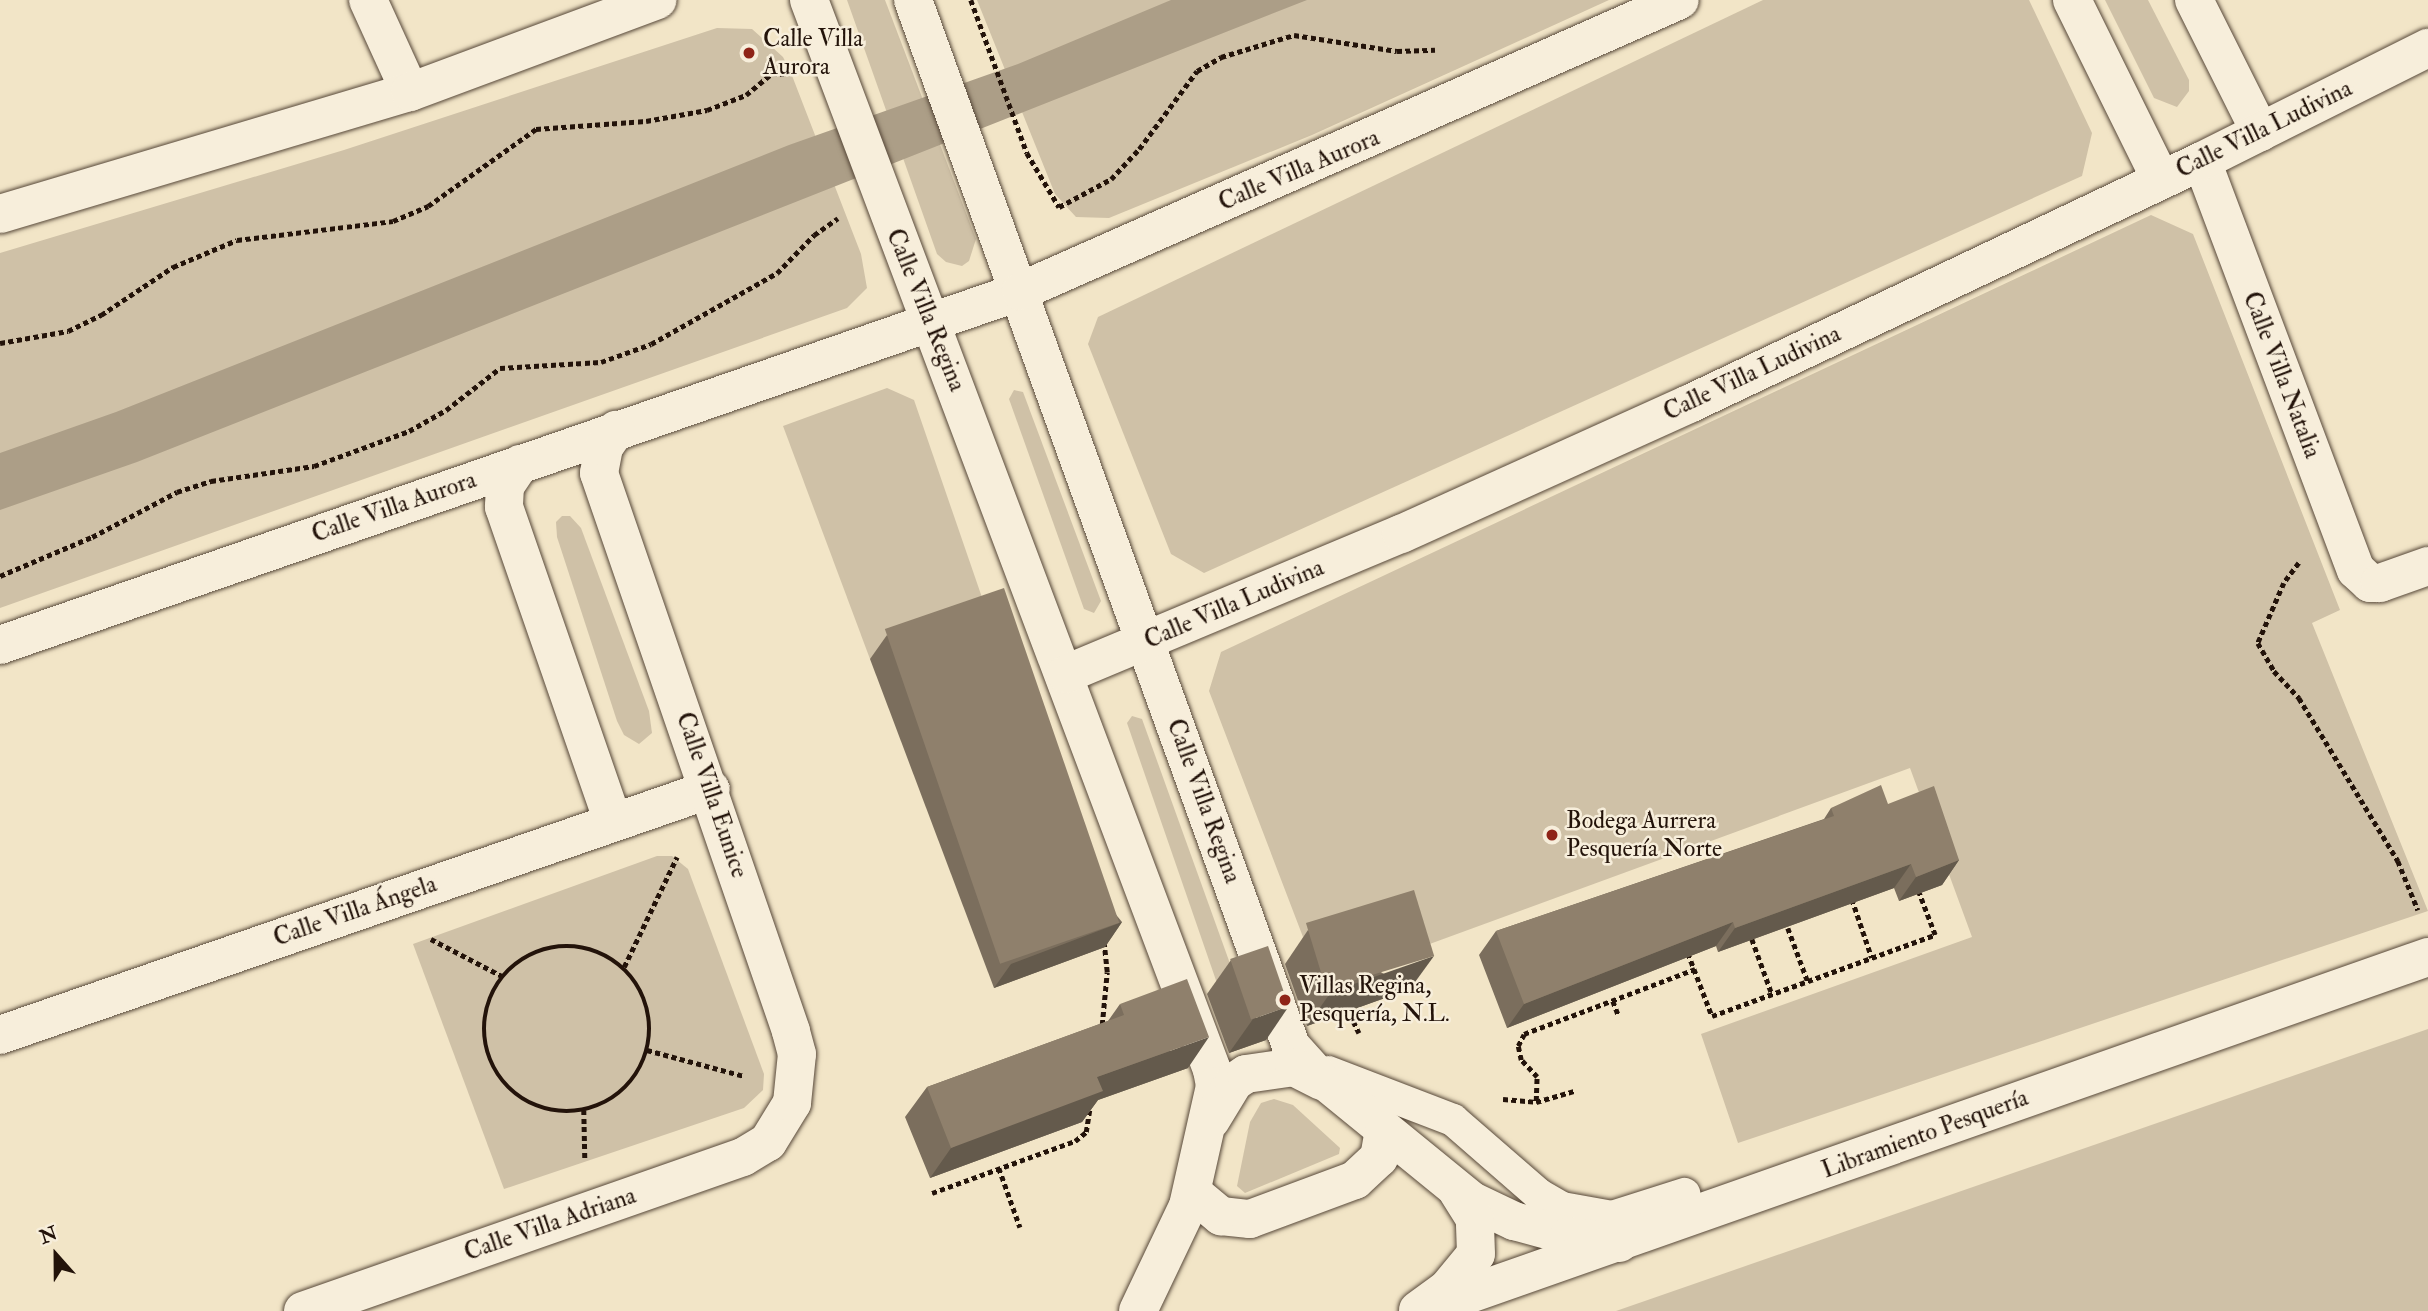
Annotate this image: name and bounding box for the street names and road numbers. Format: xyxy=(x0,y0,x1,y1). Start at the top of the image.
street label: Calle Villa Ludivina xyxy=(2171,74,2357,184)
street label: Calle Villa Aurora xyxy=(1214,123,1384,217)
street label: Calle Villa Regina xyxy=(880,225,972,395)
street label: Calle Villa Natalia xyxy=(2237,288,2327,462)
street label: Calle Villa Ludivina xyxy=(1659,319,1845,427)
street label: Calle Villa Aurora xyxy=(308,465,480,549)
street label: Calle Villa Ludivina xyxy=(1140,553,1328,655)
street label: Calle Villa Eunice xyxy=(670,708,754,882)
street label: Calle Villa Regina xyxy=(1161,715,1247,887)
street label: Calle Villa Ángela xyxy=(270,870,440,952)
street label: Libramiento Pesquería xyxy=(1818,1083,2032,1185)
street label: Calle Villa Adriana xyxy=(460,1181,640,1267)

